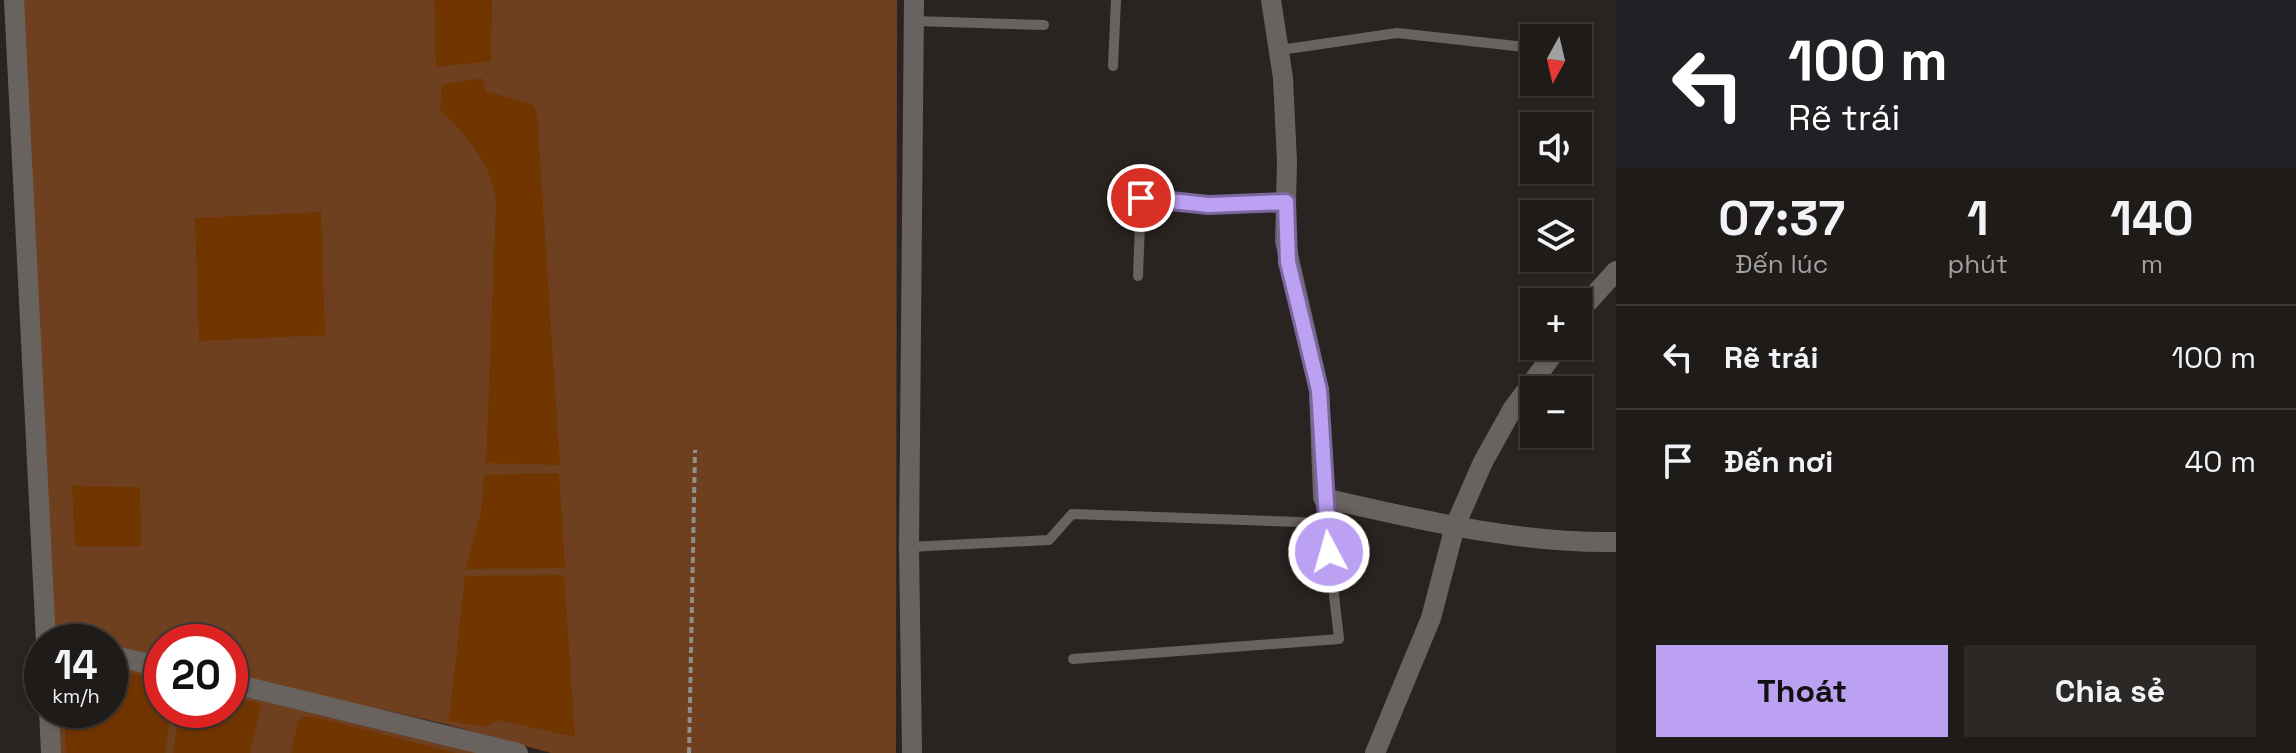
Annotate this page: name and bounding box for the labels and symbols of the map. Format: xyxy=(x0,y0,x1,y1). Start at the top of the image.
north arrow xyxy=(1520,24,1592,96)
pin xyxy=(1107,164,1175,232)
position arrow xyxy=(1287,510,1371,594)
speed limit sign: 20 xyxy=(144,624,248,728)

